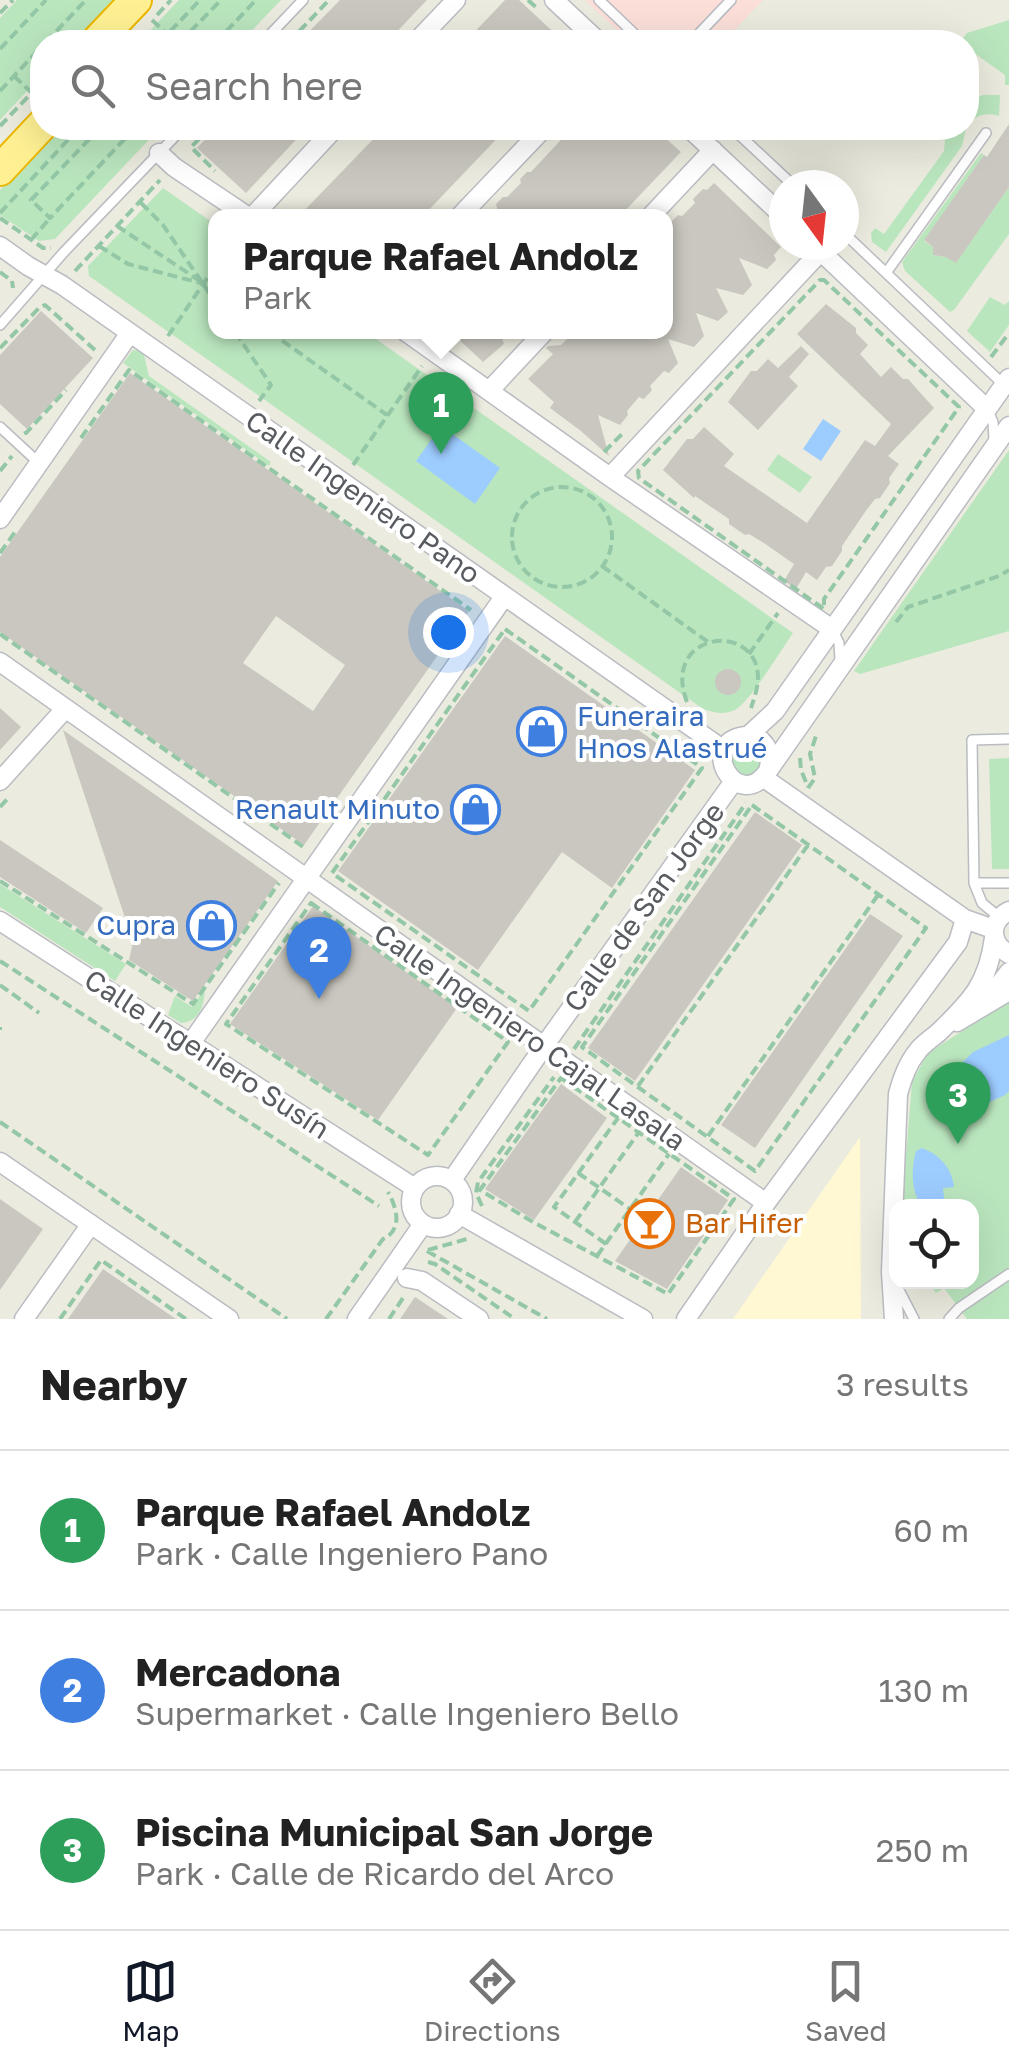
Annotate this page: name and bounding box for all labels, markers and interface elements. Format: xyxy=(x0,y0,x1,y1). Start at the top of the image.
search box xyxy=(30,30,979,140)
icon: search xyxy=(65,58,120,113)
text: Search here xyxy=(145,63,363,108)
north arrow xyxy=(769,170,859,260)
popup xyxy=(208,209,673,339)
text: Parque Rafael Andolz xyxy=(243,233,638,278)
text: Park xyxy=(243,278,312,316)
pin: 1 xyxy=(408,372,474,454)
street label: Calle Ingeniero Pano xyxy=(240,403,487,590)
your location xyxy=(423,607,474,658)
place label: Funeraira Hnos Alastrué xyxy=(577,699,767,764)
shop icon: Funeraira Hnos Alastrué xyxy=(516,706,568,758)
shop icon: Renault Minuto xyxy=(449,783,501,835)
place label: Renault Minuto xyxy=(235,792,440,825)
street label: Calle de San Jorge xyxy=(557,796,731,1018)
shop icon: Cupra xyxy=(185,899,237,951)
place label: Cupra xyxy=(96,908,176,941)
pin: 2 xyxy=(286,916,352,999)
street label: Calle Ingeniero Cajal Lasala xyxy=(368,916,692,1157)
street label: Calle Ingeniero Susín xyxy=(79,962,336,1145)
pin: 3 xyxy=(926,1062,990,1144)
bar icon: Bar Hifer xyxy=(624,1197,676,1249)
map controls xyxy=(889,1199,979,1289)
button: locate xyxy=(889,1199,979,1289)
place label: Bar Hifer xyxy=(685,1206,803,1239)
text: Nearby xyxy=(40,1359,188,1409)
text: 3 results xyxy=(836,1365,969,1403)
text: Parque Rafael Andolz xyxy=(135,1489,530,1534)
text: 1 xyxy=(64,1511,81,1549)
text: 60 m xyxy=(893,1511,969,1549)
text: Park · Calle Ingeniero Pano xyxy=(135,1534,548,1572)
text: Mercadona xyxy=(135,1649,341,1694)
text: 2 xyxy=(63,1671,82,1709)
text: 130 m xyxy=(879,1671,969,1709)
text: Supermarket · Calle Ingeniero Bello xyxy=(135,1694,679,1732)
text: Piscina Municipal San Jorge xyxy=(135,1809,653,1854)
text: 3 xyxy=(63,1831,82,1869)
text: 250 m xyxy=(876,1831,969,1869)
text: Park · Calle de Ricardo del Arco xyxy=(135,1854,614,1892)
tab: Map xyxy=(122,1954,179,2047)
tab: Directions xyxy=(424,1954,561,2047)
tab: Saved xyxy=(805,1954,887,2047)

